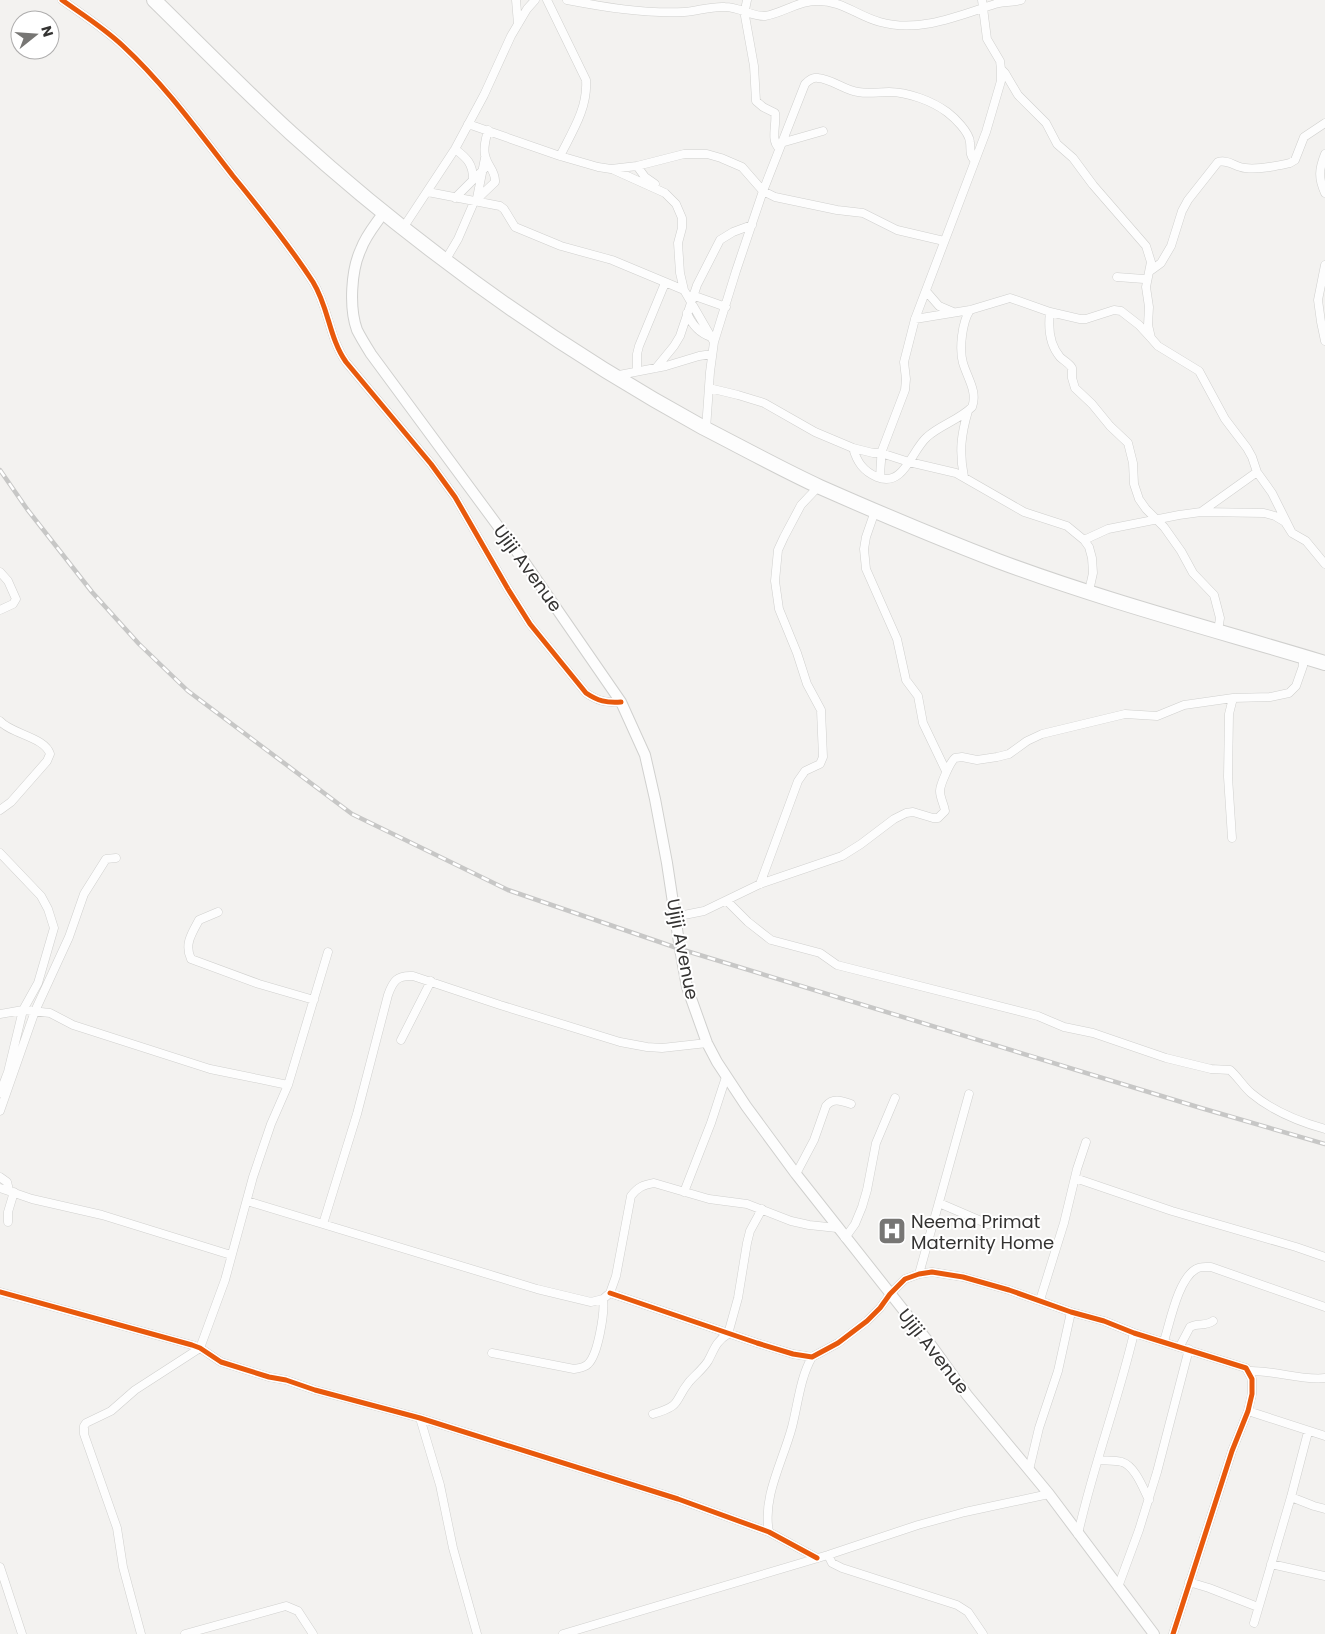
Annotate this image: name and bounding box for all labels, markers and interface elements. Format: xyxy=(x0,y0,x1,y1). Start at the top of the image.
north arrow xyxy=(10,10,60,60)
text: N xyxy=(36,23,59,39)
street label: Ujiji Avenue xyxy=(488,519,568,617)
street label: Ujiji Avenue xyxy=(661,896,705,1002)
place label: Neema Primat Maternity Home xyxy=(911,1209,1054,1255)
hospital icon: Neema Primat Maternity Home xyxy=(877,1216,907,1246)
street label: Ujiji Avenue xyxy=(893,1303,975,1399)

